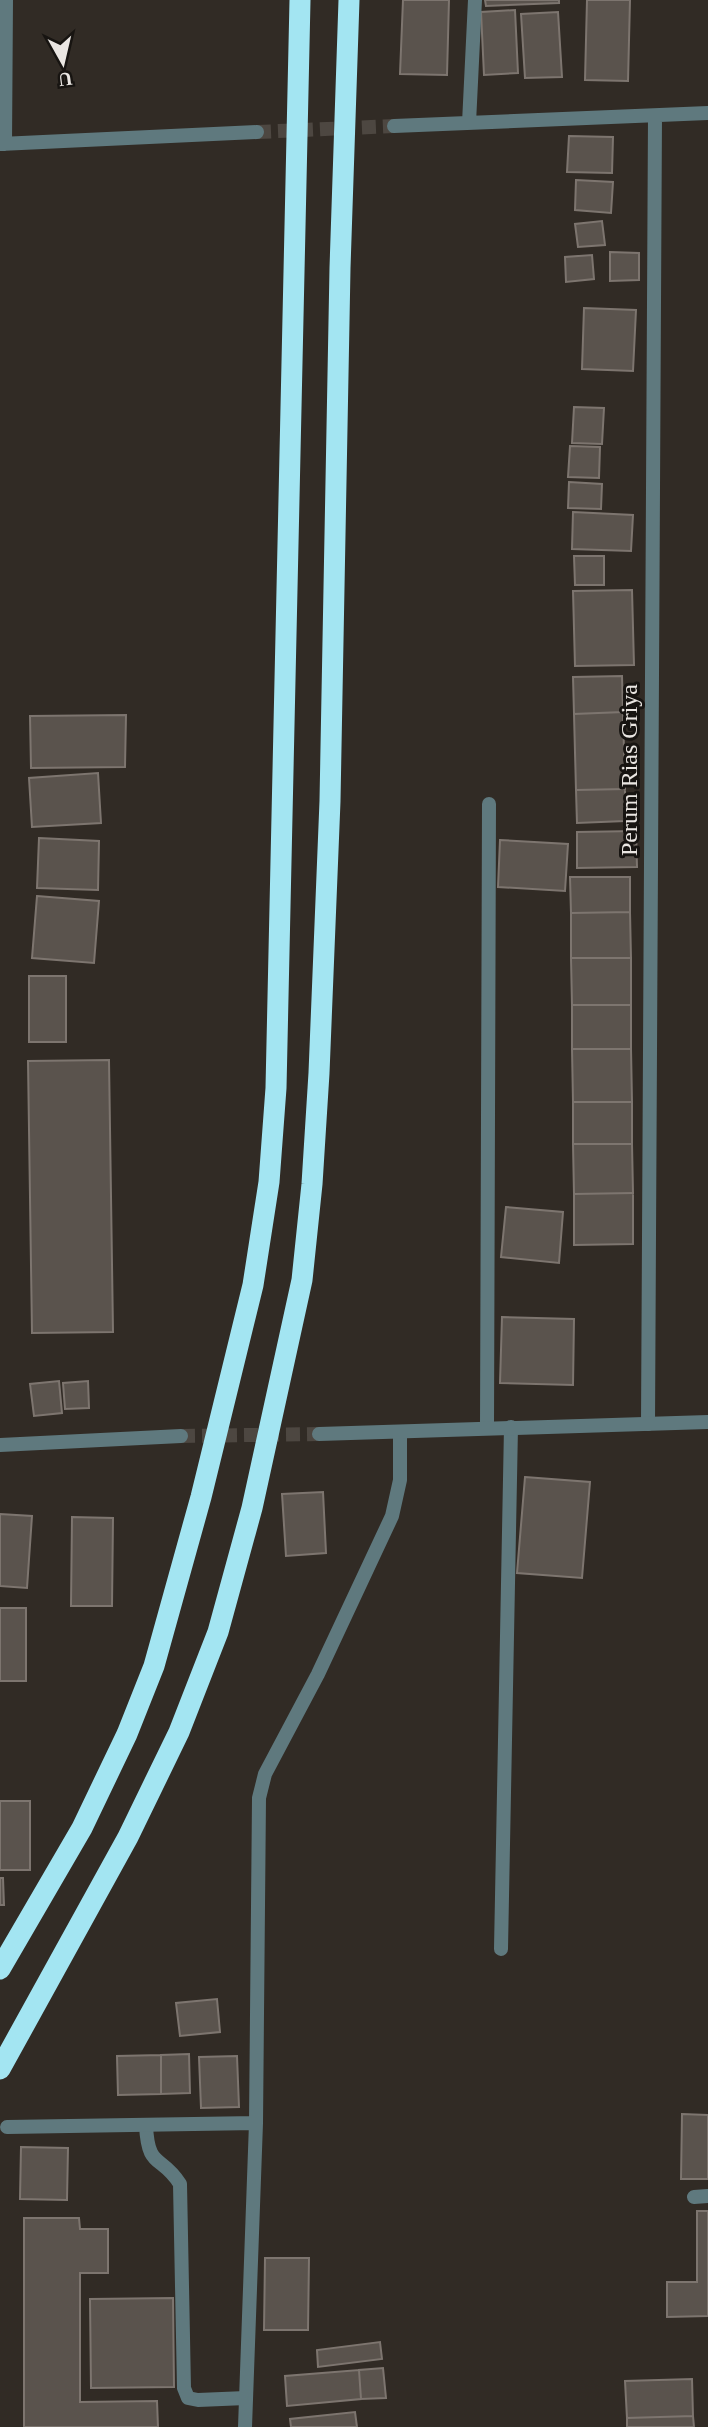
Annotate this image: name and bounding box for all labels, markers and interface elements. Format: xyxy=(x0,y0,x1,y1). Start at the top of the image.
north arrow xyxy=(28,28,98,98)
text: U xyxy=(57,68,74,91)
street label: Perum Rias Griya xyxy=(616,684,642,856)

